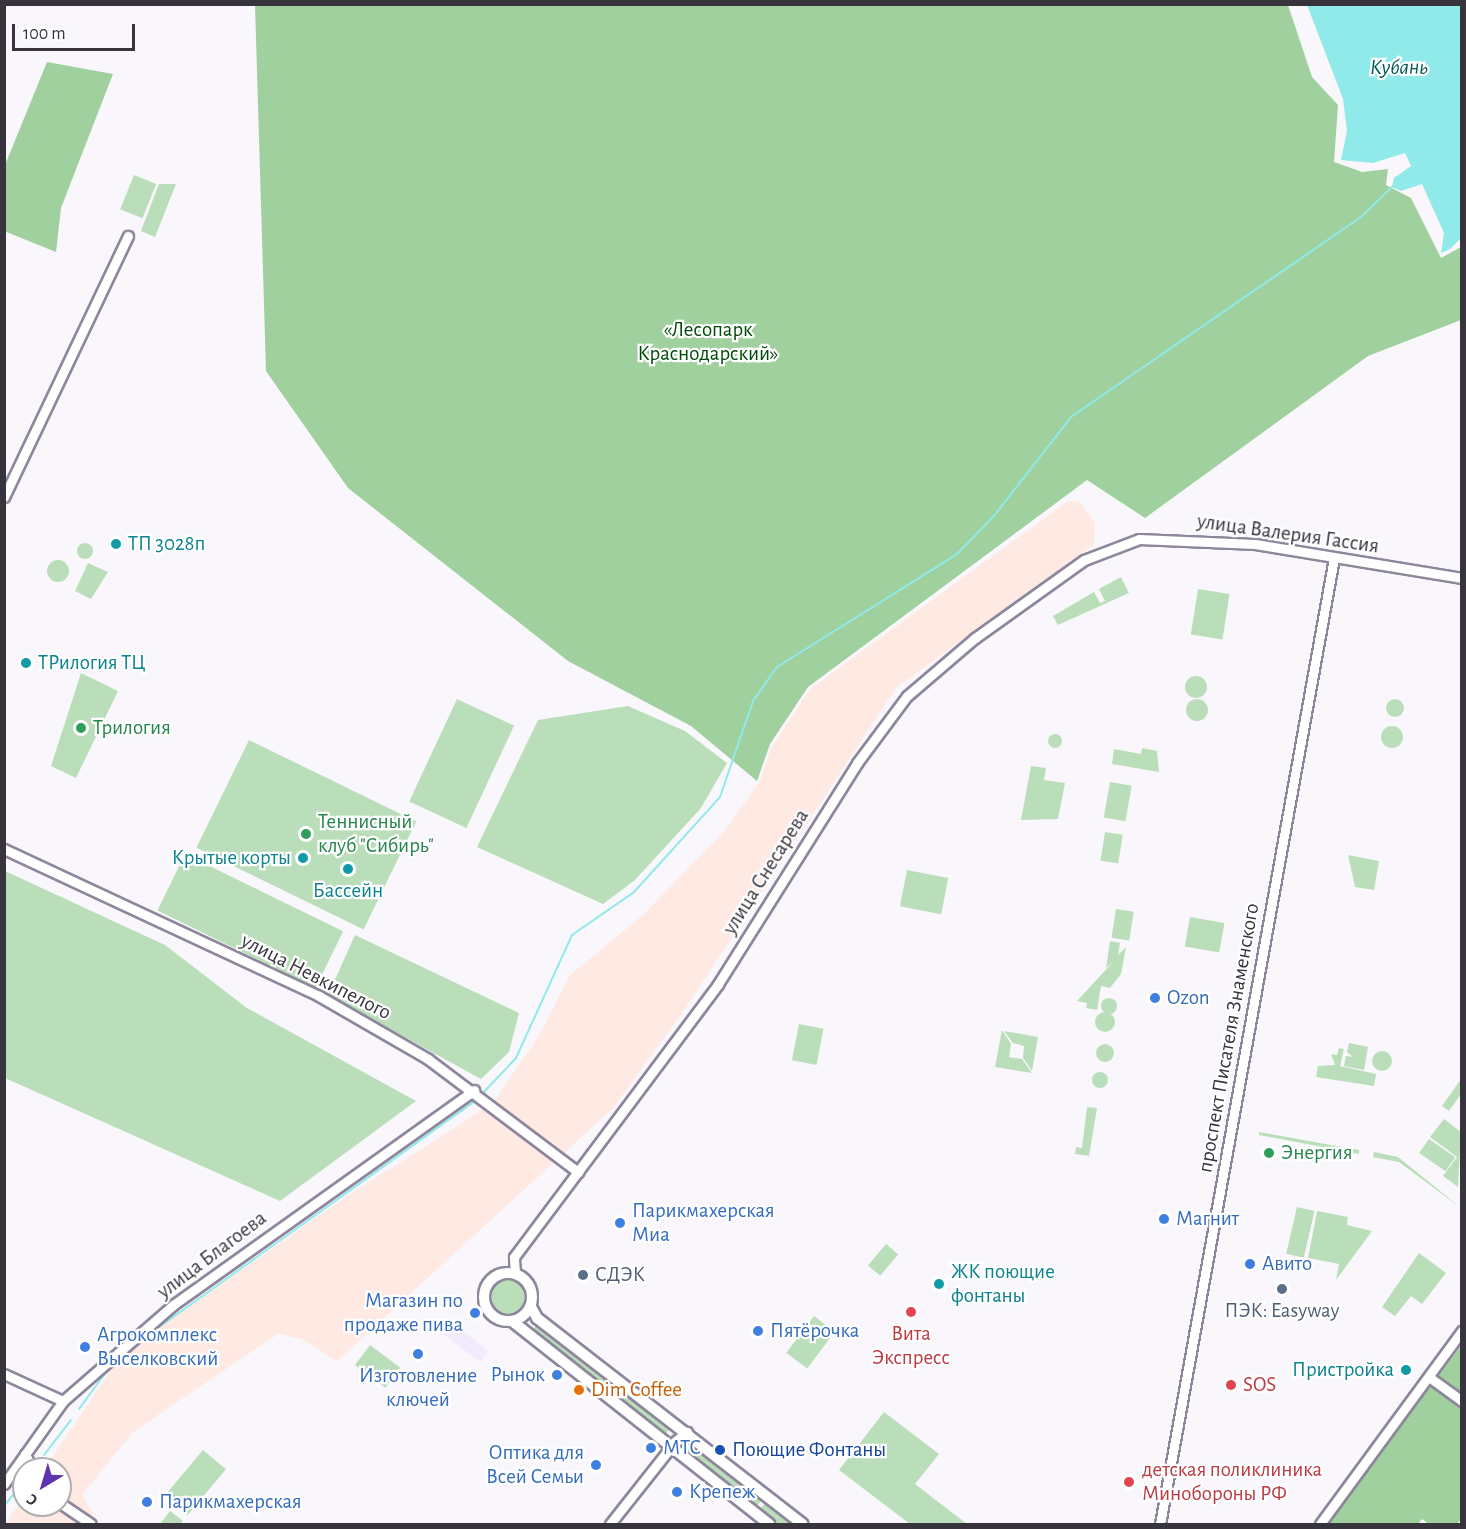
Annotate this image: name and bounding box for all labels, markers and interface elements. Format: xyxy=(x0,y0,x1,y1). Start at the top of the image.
scale bar xyxy=(15,12,138,50)
text: 100 m xyxy=(23,25,66,43)
water label: Кубань xyxy=(1370,55,1428,81)
park label: «Лесопарк Краснодарский» xyxy=(638,317,778,367)
street label: улица Валерия Гассия xyxy=(1195,509,1381,559)
place label: ТП 3028п xyxy=(128,531,205,557)
marker: ТП 3028п xyxy=(109,537,123,551)
place label: ТРилогия ТЦ xyxy=(38,650,146,676)
marker: ТРилогия ТЦ xyxy=(19,656,33,670)
place label: Трилогия xyxy=(93,715,171,741)
marker: Трилогия xyxy=(74,721,88,735)
street label: улица Снесарева xyxy=(717,805,815,939)
place label: Теннисный клуб "Сибирь" xyxy=(318,809,434,859)
marker: Теннисный клуб "Сибирь" xyxy=(299,827,313,841)
place label: Крытые корты xyxy=(172,845,291,871)
marker: Крытые корты xyxy=(296,851,310,865)
marker: Бассейн xyxy=(341,862,355,876)
place label: Бассейн xyxy=(313,878,383,904)
street label: проспект Писателя Знаменского xyxy=(1193,901,1265,1175)
street label: улица Невкипелого xyxy=(237,928,395,1026)
place label: Ozon xyxy=(1167,985,1210,1011)
marker: Ozon xyxy=(1148,991,1162,1005)
place label: Энергия xyxy=(1281,1140,1352,1166)
marker: Энергия xyxy=(1262,1146,1276,1160)
place label: Парикмахерская Миа xyxy=(632,1198,775,1248)
street label: улица Благоева xyxy=(152,1206,272,1304)
place label: Магнит xyxy=(1176,1206,1239,1232)
marker: Магнит xyxy=(1157,1212,1171,1226)
marker: Парикмахерская Миа xyxy=(613,1216,627,1230)
place label: Авито xyxy=(1262,1251,1312,1277)
marker: Авито xyxy=(1243,1257,1257,1271)
place label: ЖК поющие фонтаны xyxy=(951,1259,1055,1309)
place label: СДЭК xyxy=(595,1262,645,1288)
marker: СДЭК xyxy=(576,1268,590,1282)
marker: ЖК поющие фонтаны xyxy=(932,1277,946,1291)
marker: ПЭК: Easyway xyxy=(1275,1282,1289,1296)
place label: Магазин по продаже пива xyxy=(344,1288,463,1338)
place label: ПЭК: Easyway xyxy=(1225,1298,1339,1324)
marker: Вита Экспресс xyxy=(904,1305,918,1319)
marker: Магазин по продаже пива xyxy=(468,1306,482,1320)
place label: Пятёрочка xyxy=(770,1318,859,1344)
place label: Вита Экспресс xyxy=(872,1321,950,1371)
place label: Агрокомплекс Выселковский xyxy=(97,1322,218,1372)
marker: Пятёрочка xyxy=(751,1324,765,1338)
marker: Агрокомплекс Выселковский xyxy=(78,1340,92,1354)
marker: Изготовление ключей xyxy=(411,1347,425,1361)
place label: Пристройка xyxy=(1292,1357,1394,1383)
place label: Рынок xyxy=(491,1362,545,1388)
place label: Изготовление ключей xyxy=(359,1363,477,1413)
marker: Пристройка xyxy=(1399,1363,1413,1377)
marker: Рынок xyxy=(550,1368,564,1382)
place label: SOS xyxy=(1243,1372,1276,1398)
place label: Dim Coffee xyxy=(591,1377,682,1403)
marker: SOS xyxy=(1224,1378,1238,1392)
marker: Dim Coffee xyxy=(572,1383,586,1397)
place label: МТС xyxy=(663,1435,701,1461)
place label: Поющие Фонтаны xyxy=(732,1437,886,1463)
place label: Оптика для Всей Семьи xyxy=(486,1440,584,1490)
marker: МТС xyxy=(644,1441,658,1455)
marker: Поющие Фонтаны xyxy=(713,1443,727,1457)
north arrow xyxy=(12,1457,72,1517)
place label: детская поликлиника Минобороны РФ xyxy=(1142,1457,1322,1507)
marker: Оптика для Всей Семьи xyxy=(589,1458,603,1472)
marker: детская поликлиника Минобороны РФ xyxy=(1120,1473,1138,1491)
place label: Крепеж xyxy=(689,1479,755,1505)
marker: Крепеж xyxy=(670,1485,684,1499)
place label: Парикмахерская xyxy=(159,1489,302,1515)
text: С xyxy=(24,1491,41,1509)
marker: Парикмахерская xyxy=(140,1495,154,1509)

